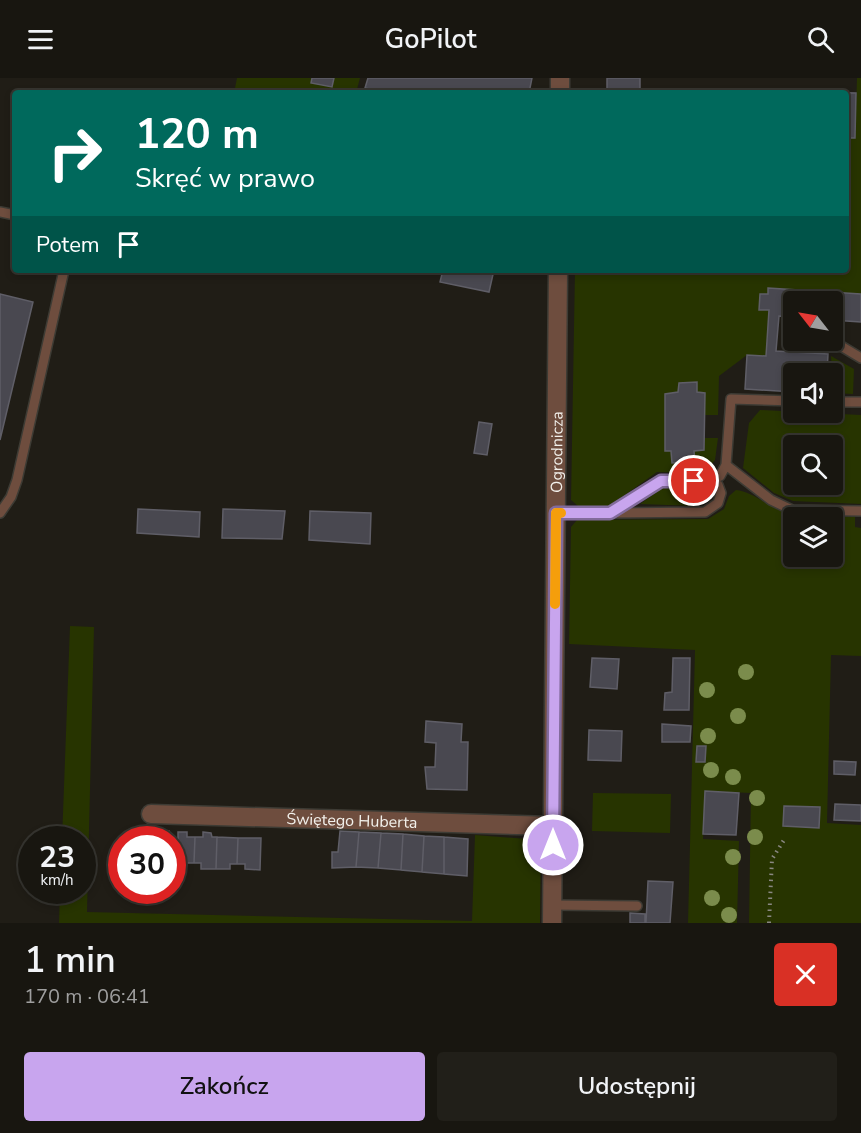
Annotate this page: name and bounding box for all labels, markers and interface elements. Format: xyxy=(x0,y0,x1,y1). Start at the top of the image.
text: GoPilot xyxy=(385,21,477,58)
icon: menu xyxy=(24,23,57,56)
icon: search xyxy=(804,23,837,56)
text: 120 m xyxy=(135,106,259,163)
icon: right xyxy=(36,114,114,192)
text: Skręć w prawo xyxy=(135,160,315,197)
icon: arrive xyxy=(112,228,145,261)
text: Potem xyxy=(36,230,100,260)
north arrow xyxy=(783,291,843,351)
map controls xyxy=(783,291,843,567)
button: sound xyxy=(783,363,843,423)
street label: Ogrodnicza xyxy=(546,411,569,493)
button: search xyxy=(783,435,843,495)
pin xyxy=(668,455,719,506)
icon: arrive xyxy=(677,464,710,497)
button: layers xyxy=(783,507,843,567)
street label: Świętego Huberta xyxy=(286,808,418,834)
position arrow xyxy=(521,813,585,877)
speed limit sign: 30 xyxy=(108,826,186,904)
text: 23 xyxy=(39,837,75,878)
text: km/h xyxy=(40,870,74,890)
text: 1 min xyxy=(24,936,116,985)
button: close xyxy=(774,943,837,1006)
text: 170 m · 06:41 xyxy=(24,983,150,1010)
button: Zakończ xyxy=(24,1052,425,1121)
button: Udostępnij xyxy=(437,1052,837,1121)

